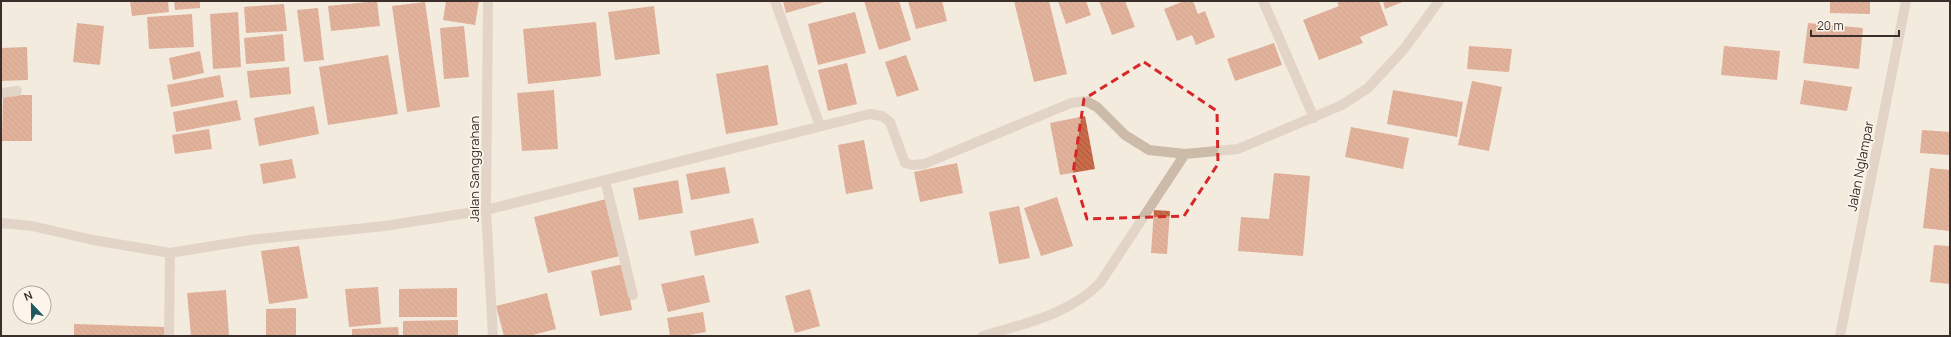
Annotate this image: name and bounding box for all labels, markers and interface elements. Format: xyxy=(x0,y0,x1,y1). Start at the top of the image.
scale bar xyxy=(1811,12,1899,38)
text: 20 m xyxy=(1817,17,1844,34)
street label: Jalan Sanggrahan xyxy=(465,116,483,222)
street label: Jalan Nglampar xyxy=(1842,119,1878,213)
north arrow xyxy=(12,285,52,325)
text: N xyxy=(22,287,35,304)

